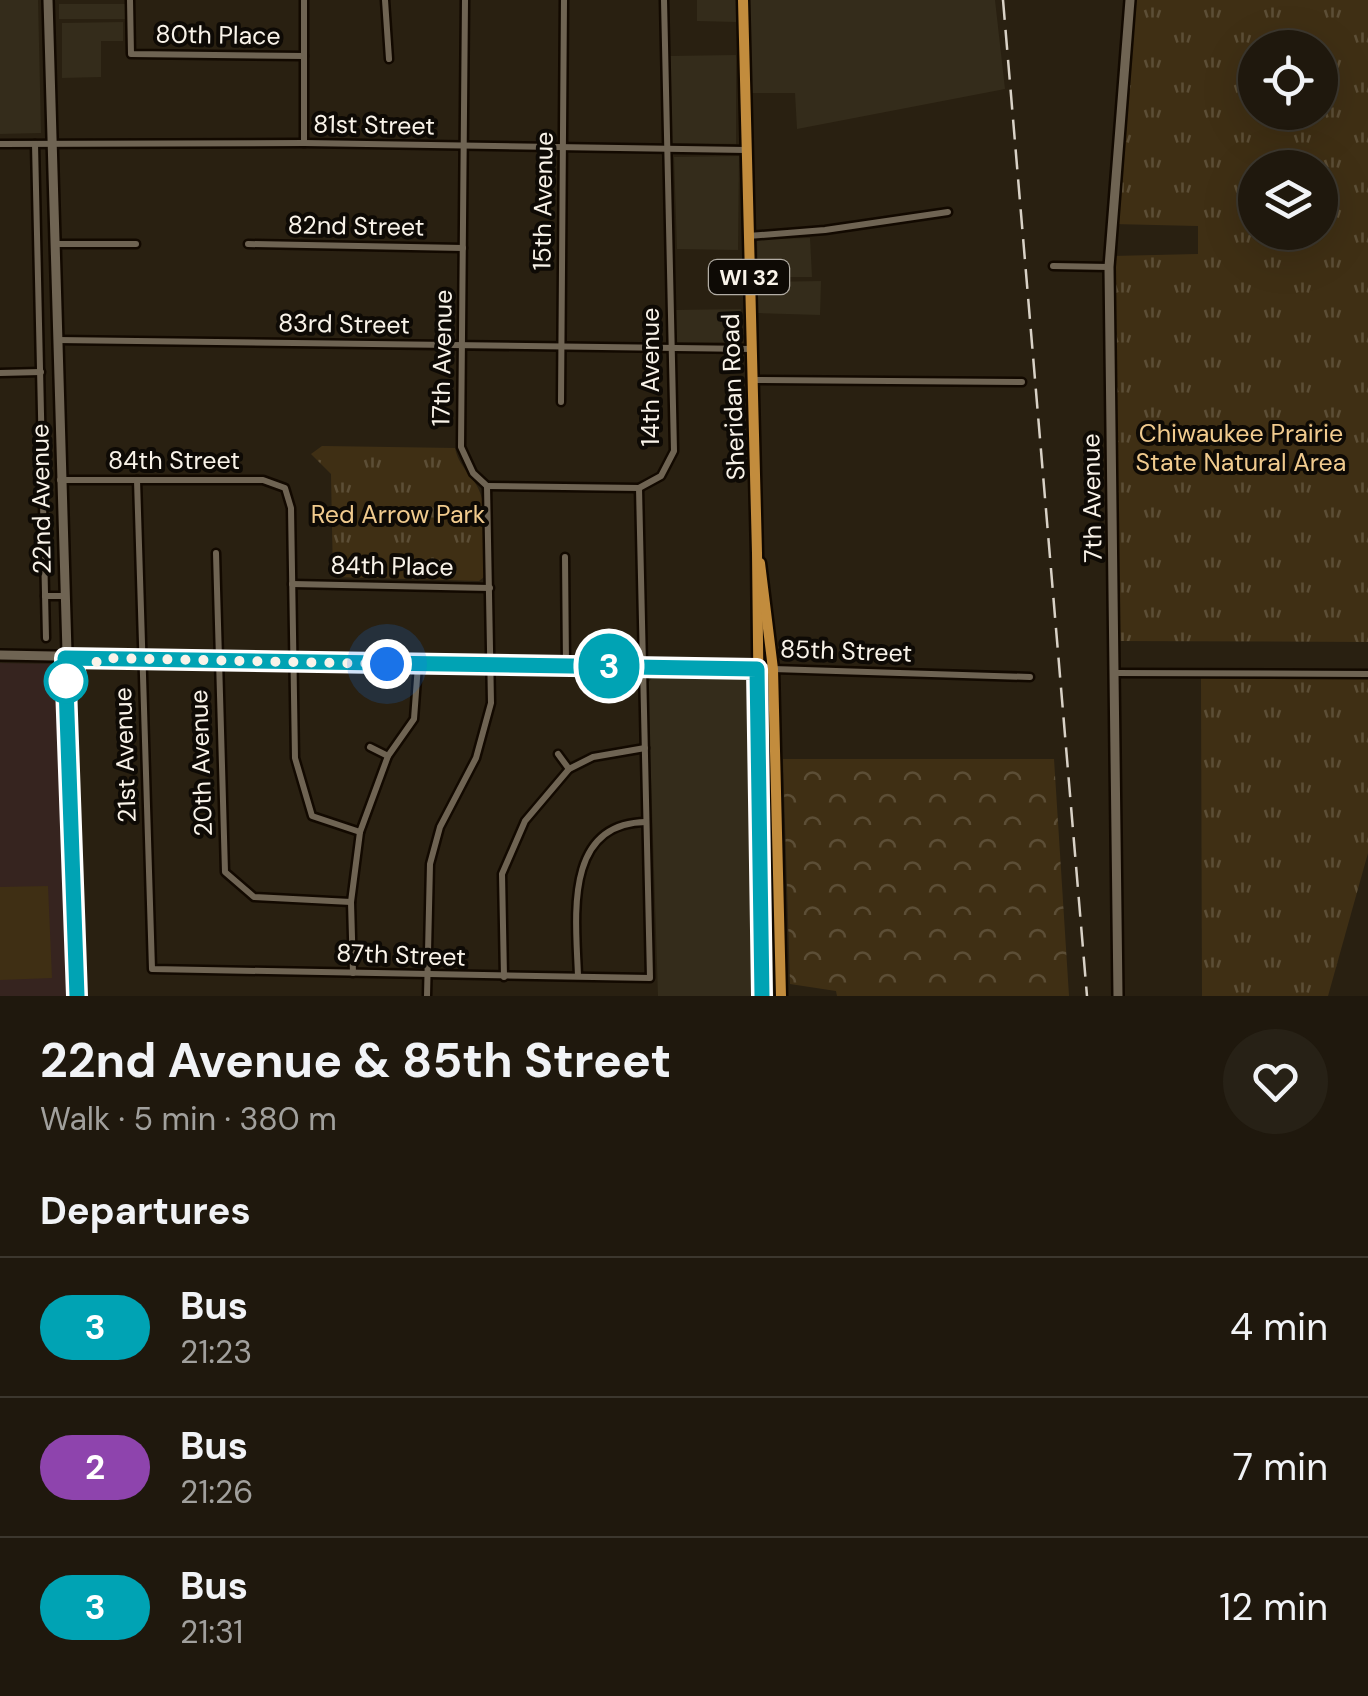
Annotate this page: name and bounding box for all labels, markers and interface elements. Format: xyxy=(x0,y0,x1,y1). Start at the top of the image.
street label: 80th Place xyxy=(155,17,281,53)
map controls xyxy=(1238,30,1338,250)
button: locate xyxy=(1238,30,1338,130)
street label: 81st Street xyxy=(313,107,435,143)
street label: 15th Avenue xyxy=(525,131,561,271)
button: layers xyxy=(1238,150,1338,250)
street label: 82nd Street xyxy=(287,208,425,244)
road number: WI 32 xyxy=(709,260,789,294)
street label: 17th Avenue xyxy=(424,289,460,427)
street label: 83rd Street xyxy=(278,306,410,342)
street label: 14th Avenue xyxy=(634,308,667,446)
street label: Sheridan Road xyxy=(714,313,752,481)
park label: Chiwaukee Prairie State Natural Area xyxy=(1136,417,1346,479)
street label: 22nd Avenue xyxy=(23,424,59,574)
street label: 7th Avenue xyxy=(1074,433,1110,563)
street label: 84th Street xyxy=(108,444,240,477)
park label: Red Arrow Park xyxy=(311,498,486,531)
street label: 84th Place xyxy=(330,548,454,584)
street label: 85th Street xyxy=(779,632,913,670)
line badge: 3 xyxy=(576,634,642,698)
your location xyxy=(362,639,412,689)
text: 3 xyxy=(598,643,620,689)
unlabelled marker xyxy=(45,660,87,702)
street label: 21st Avenue xyxy=(106,687,144,823)
street label: 20th Avenue xyxy=(182,689,220,837)
street label: 87th Street xyxy=(336,936,466,974)
text: 22nd Avenue & 85th Street xyxy=(40,1029,671,1092)
button: heart xyxy=(1223,1029,1328,1134)
text: Walk · 5 min · 380 m xyxy=(40,1098,337,1140)
text: Departures xyxy=(40,1186,251,1236)
text: Bus xyxy=(180,1281,248,1331)
text: 4 min xyxy=(1230,1302,1328,1352)
text: 3 xyxy=(84,1304,106,1350)
text: 21:23 xyxy=(180,1331,252,1373)
text: Bus xyxy=(180,1421,248,1471)
text: 7 min xyxy=(1233,1442,1328,1492)
text: 2 xyxy=(85,1444,105,1490)
text: 21:26 xyxy=(180,1471,253,1513)
text: Bus xyxy=(180,1561,248,1611)
text: 12 min xyxy=(1219,1582,1328,1632)
text: 3 xyxy=(84,1584,106,1630)
text: 21:31 xyxy=(180,1611,243,1653)

